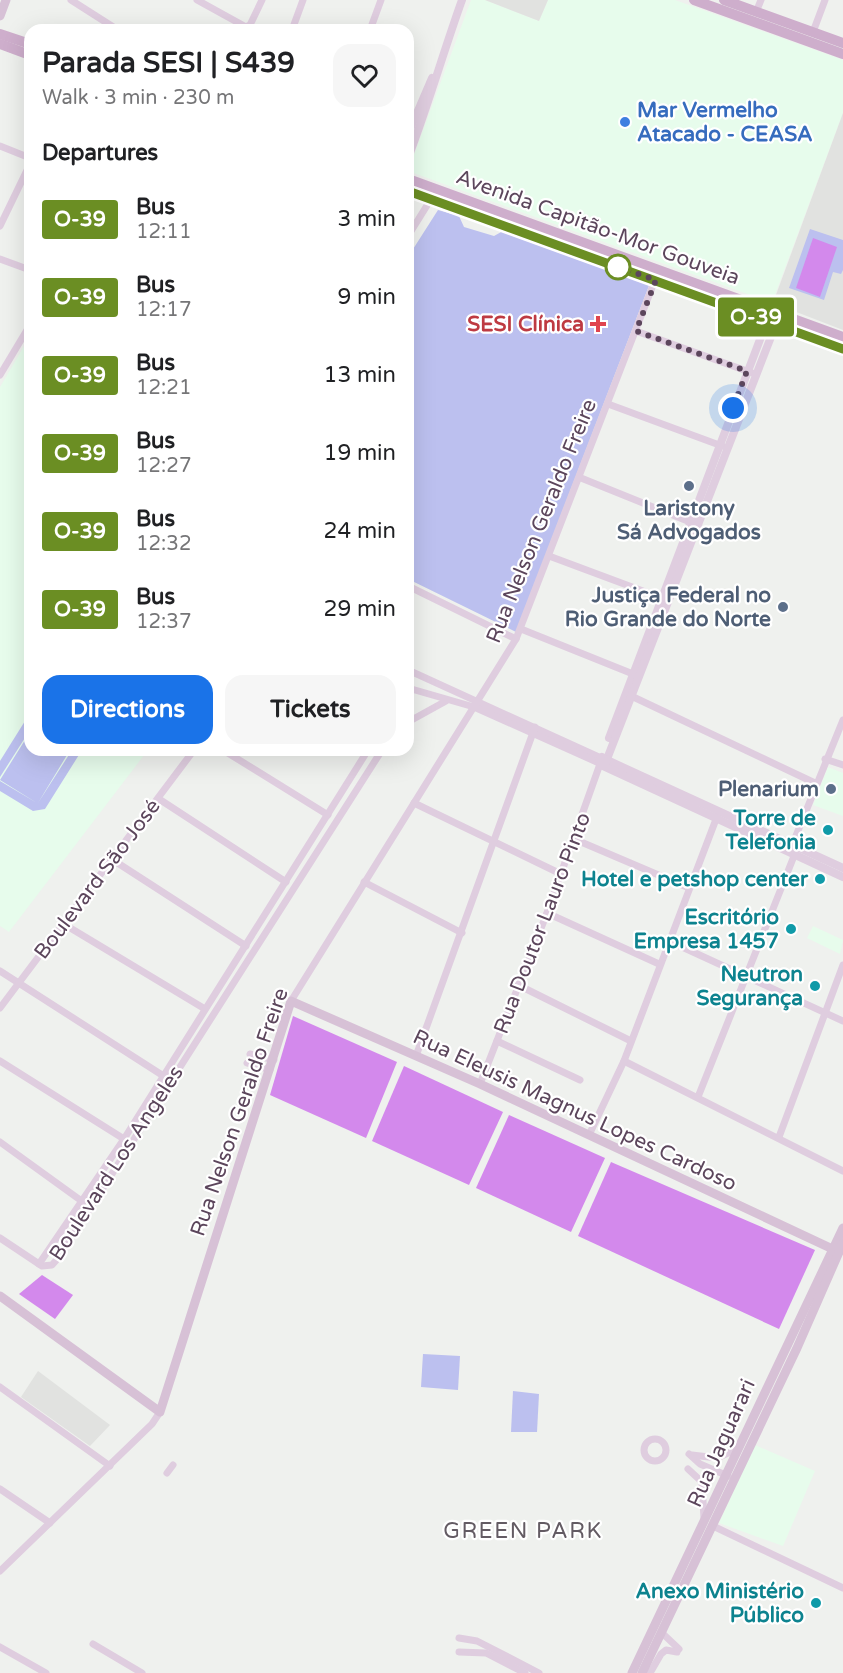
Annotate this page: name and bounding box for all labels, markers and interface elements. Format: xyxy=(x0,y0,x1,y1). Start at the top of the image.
button: heart xyxy=(333,44,396,107)
text: Parada SESI | S439 xyxy=(42,46,295,80)
text: Walk · 3 min · 230 m xyxy=(42,86,234,110)
place label: Mar Vermelho Atacado - CEASA xyxy=(637,98,813,147)
marker: Mar Vermelho Atacado - CEASA xyxy=(618,115,632,129)
text: Departures xyxy=(42,140,158,166)
street label: Avenida Capitão-Mor Gouveia xyxy=(453,164,743,291)
text: Bus xyxy=(136,194,175,220)
text: 3 min xyxy=(337,206,396,232)
text: O-39 xyxy=(54,207,106,232)
text: 12:11 xyxy=(136,220,191,244)
unlabelled marker xyxy=(605,254,631,280)
text: Bus xyxy=(136,272,175,298)
text: 9 min xyxy=(337,284,396,310)
text: O-39 xyxy=(54,285,106,310)
text: 12:17 xyxy=(136,298,191,322)
line badge: O-39 xyxy=(714,298,798,336)
text: O-39 xyxy=(730,305,782,330)
place label: SESI Clínica xyxy=(467,312,584,337)
marker: SESI Clínica xyxy=(589,315,607,333)
text: Bus xyxy=(136,350,175,376)
text: 13 min xyxy=(324,362,396,388)
text: O-39 xyxy=(54,363,106,388)
text: 12:21 xyxy=(136,376,191,400)
your location xyxy=(718,393,748,423)
street label: Rua Nelson Geraldo Freire xyxy=(481,396,602,647)
text: Bus xyxy=(136,428,175,454)
text: 19 min xyxy=(324,440,396,466)
text: O-39 xyxy=(54,441,106,466)
text: 12:27 xyxy=(136,454,191,478)
marker: Laristony Sá Advogados xyxy=(682,479,696,493)
place label: Laristony Sá Advogados xyxy=(617,496,761,545)
text: Bus xyxy=(136,506,175,532)
text: 24 min xyxy=(324,518,396,544)
text: O-39 xyxy=(54,519,106,544)
text: 12:32 xyxy=(136,532,191,556)
place label: Justiça Federal no Rio Grande do Norte xyxy=(565,583,771,632)
text: Bus xyxy=(136,584,175,610)
text: 29 min xyxy=(324,596,396,622)
text: O-39 xyxy=(54,597,106,622)
marker: Justiça Federal no Rio Grande do Norte xyxy=(776,600,790,614)
text: 12:37 xyxy=(136,610,191,634)
button: Directions xyxy=(42,675,213,744)
button: Tickets xyxy=(225,675,396,744)
place label: Plenarium xyxy=(718,777,819,802)
marker: Plenarium xyxy=(824,782,838,796)
street label: Boulevard São José xyxy=(29,794,166,964)
place label: Torre de Telefonia xyxy=(725,806,816,855)
street label: Rua Doutor Lauro Pinto xyxy=(489,809,596,1037)
marker: Torre de Telefonia xyxy=(821,823,835,837)
place label: Hotel e petshop center xyxy=(581,867,809,892)
marker: Hotel e petshop center xyxy=(813,872,827,886)
place label: Escritório Empresa 1457 xyxy=(634,905,779,954)
marker: Escritório Empresa 1457 xyxy=(784,922,798,936)
place label: Neutron Segurança xyxy=(697,962,803,1011)
marker: Neutron Segurança xyxy=(808,979,822,993)
street label: Rua Nelson Geraldo Freire xyxy=(185,985,294,1240)
street label: Rua Eleusis Magnus Lopes Cardoso xyxy=(409,1024,741,1197)
street label: Boulevard Los Angeles xyxy=(44,1061,189,1265)
street label: Rua Jaguarari xyxy=(682,1375,761,1511)
district label: GREEN PARK xyxy=(443,1518,603,1544)
place label: Anexo Ministério Público xyxy=(635,1579,804,1628)
marker: Anexo Ministério Público xyxy=(809,1596,823,1610)

